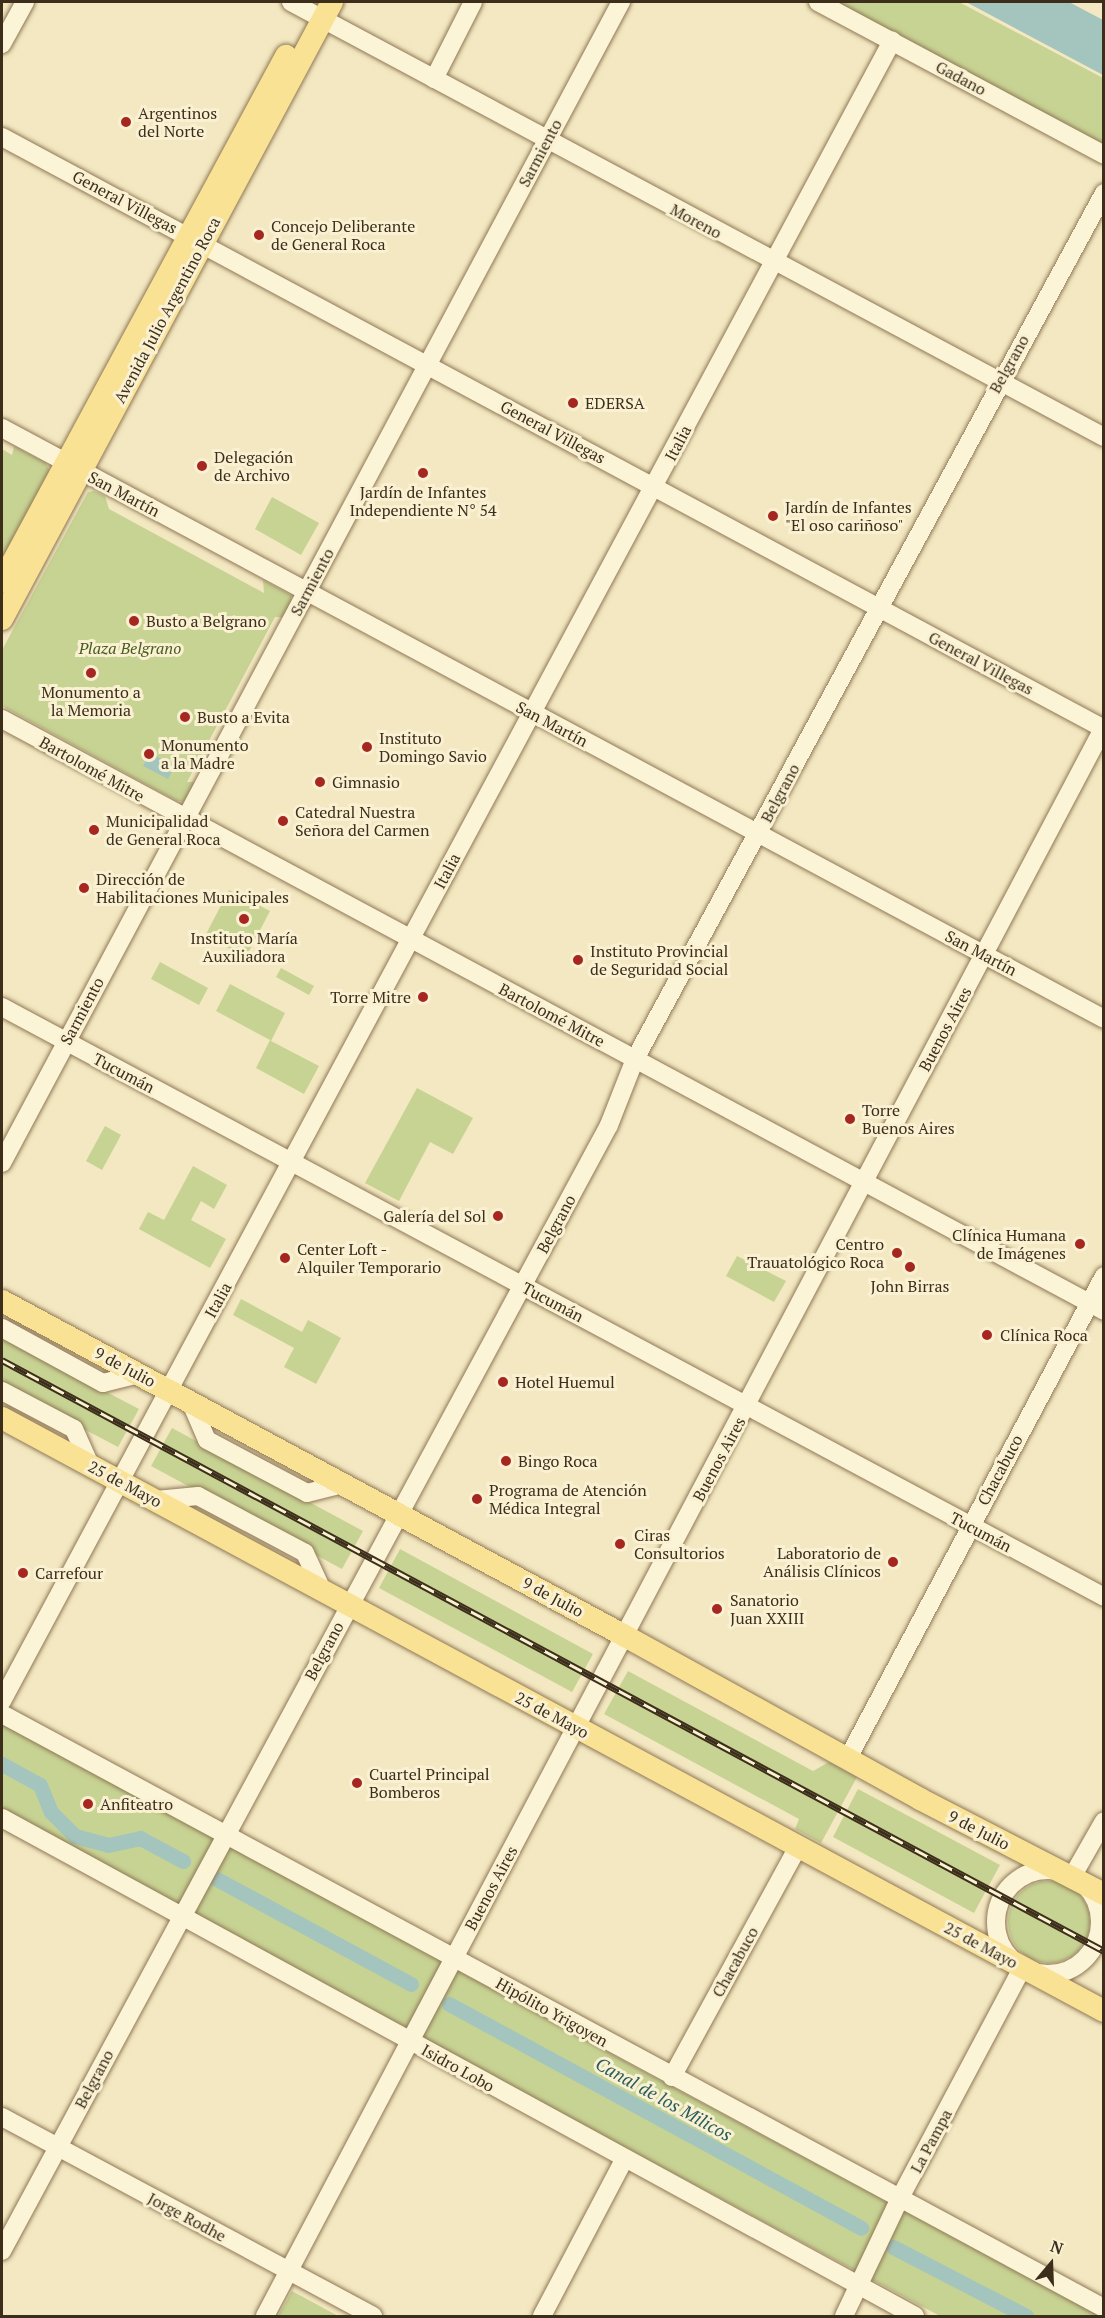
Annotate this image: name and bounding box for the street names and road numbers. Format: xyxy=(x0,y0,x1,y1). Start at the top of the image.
street label: Gadano xyxy=(932,57,990,99)
street label: Sarmiento xyxy=(514,116,566,190)
street label: General Villegas xyxy=(69,166,181,238)
street label: Moreno xyxy=(667,200,725,242)
street label: Avenida Julio Argentino Roca xyxy=(110,214,224,406)
street label: Belgrano xyxy=(985,331,1033,397)
street label: General Villegas xyxy=(497,396,609,468)
street label: Italia xyxy=(661,422,695,464)
street label: San Martín xyxy=(85,467,163,521)
street label: Sarmiento xyxy=(286,545,338,619)
street label: General Villegas xyxy=(925,627,1037,699)
street label: San Martín xyxy=(513,697,591,751)
street label: Bartolomé Mitre xyxy=(36,732,148,806)
street label: Belgrano xyxy=(757,760,803,826)
street label: Italia xyxy=(430,850,464,892)
street label: San Martín xyxy=(942,926,1020,980)
street label: Sarmiento xyxy=(56,974,108,1048)
street label: Bartolomé Mitre xyxy=(496,979,608,1051)
street label: Buenos Aires xyxy=(915,983,975,1075)
street label: Tucumán xyxy=(90,1049,158,1097)
street label: Belgrano xyxy=(533,1191,579,1257)
street label: Tucumán xyxy=(519,1278,587,1326)
street label: Italia xyxy=(201,1279,235,1321)
street label: 9 de Julio xyxy=(91,1343,159,1391)
street label: Buenos Aires xyxy=(689,1413,749,1505)
street label: Chacabuco xyxy=(973,1431,1027,1509)
street label: 25 de Mayo xyxy=(85,1457,165,1511)
street label: Tucumán xyxy=(947,1508,1015,1556)
street label: 9 de Julio xyxy=(519,1573,587,1621)
street label: Belgrano xyxy=(301,1618,347,1684)
street label: 25 de Mayo xyxy=(512,1688,592,1742)
street label: 9 de Julio xyxy=(945,1806,1013,1854)
street label: Buenos Aires xyxy=(461,1842,521,1934)
street label: 25 de Mayo xyxy=(941,1918,1021,1972)
street label: Chacabuco xyxy=(708,1924,762,2000)
street label: Hipólito Yrigoyen xyxy=(493,1973,611,2051)
street label: Isidro Lobo xyxy=(418,2040,498,2096)
street label: Belgrano xyxy=(71,2046,117,2112)
street label: La Pampa xyxy=(906,2106,956,2176)
street label: Jorge Rodhe xyxy=(145,2188,229,2246)

